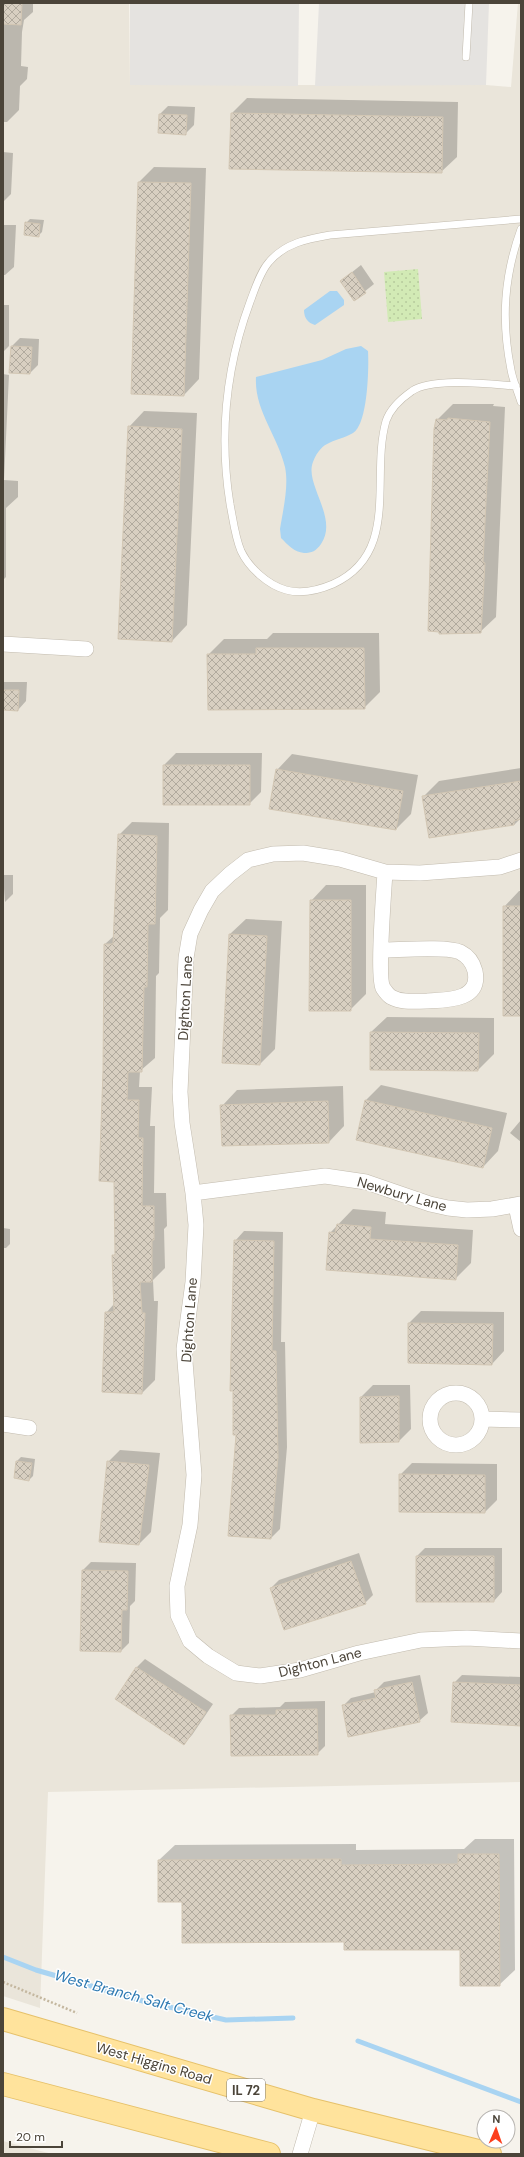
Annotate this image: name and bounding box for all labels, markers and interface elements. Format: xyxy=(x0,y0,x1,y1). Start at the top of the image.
street label: Dighton Lane xyxy=(174,955,196,1041)
street label: Newbury Lane xyxy=(355,1173,449,1215)
street label: Dighton Lane xyxy=(177,1277,201,1363)
street label: Dighton Lane xyxy=(276,1643,364,1681)
water label: West Branch Salt Creek xyxy=(52,1965,216,2027)
street label: West Higgins Road xyxy=(94,2038,214,2088)
road number: IL 72 xyxy=(227,2079,265,2101)
north arrow xyxy=(476,2109,516,2149)
text: N xyxy=(492,2112,501,2126)
scale bar xyxy=(10,2123,62,2149)
text: 20 m xyxy=(16,2129,45,2145)

